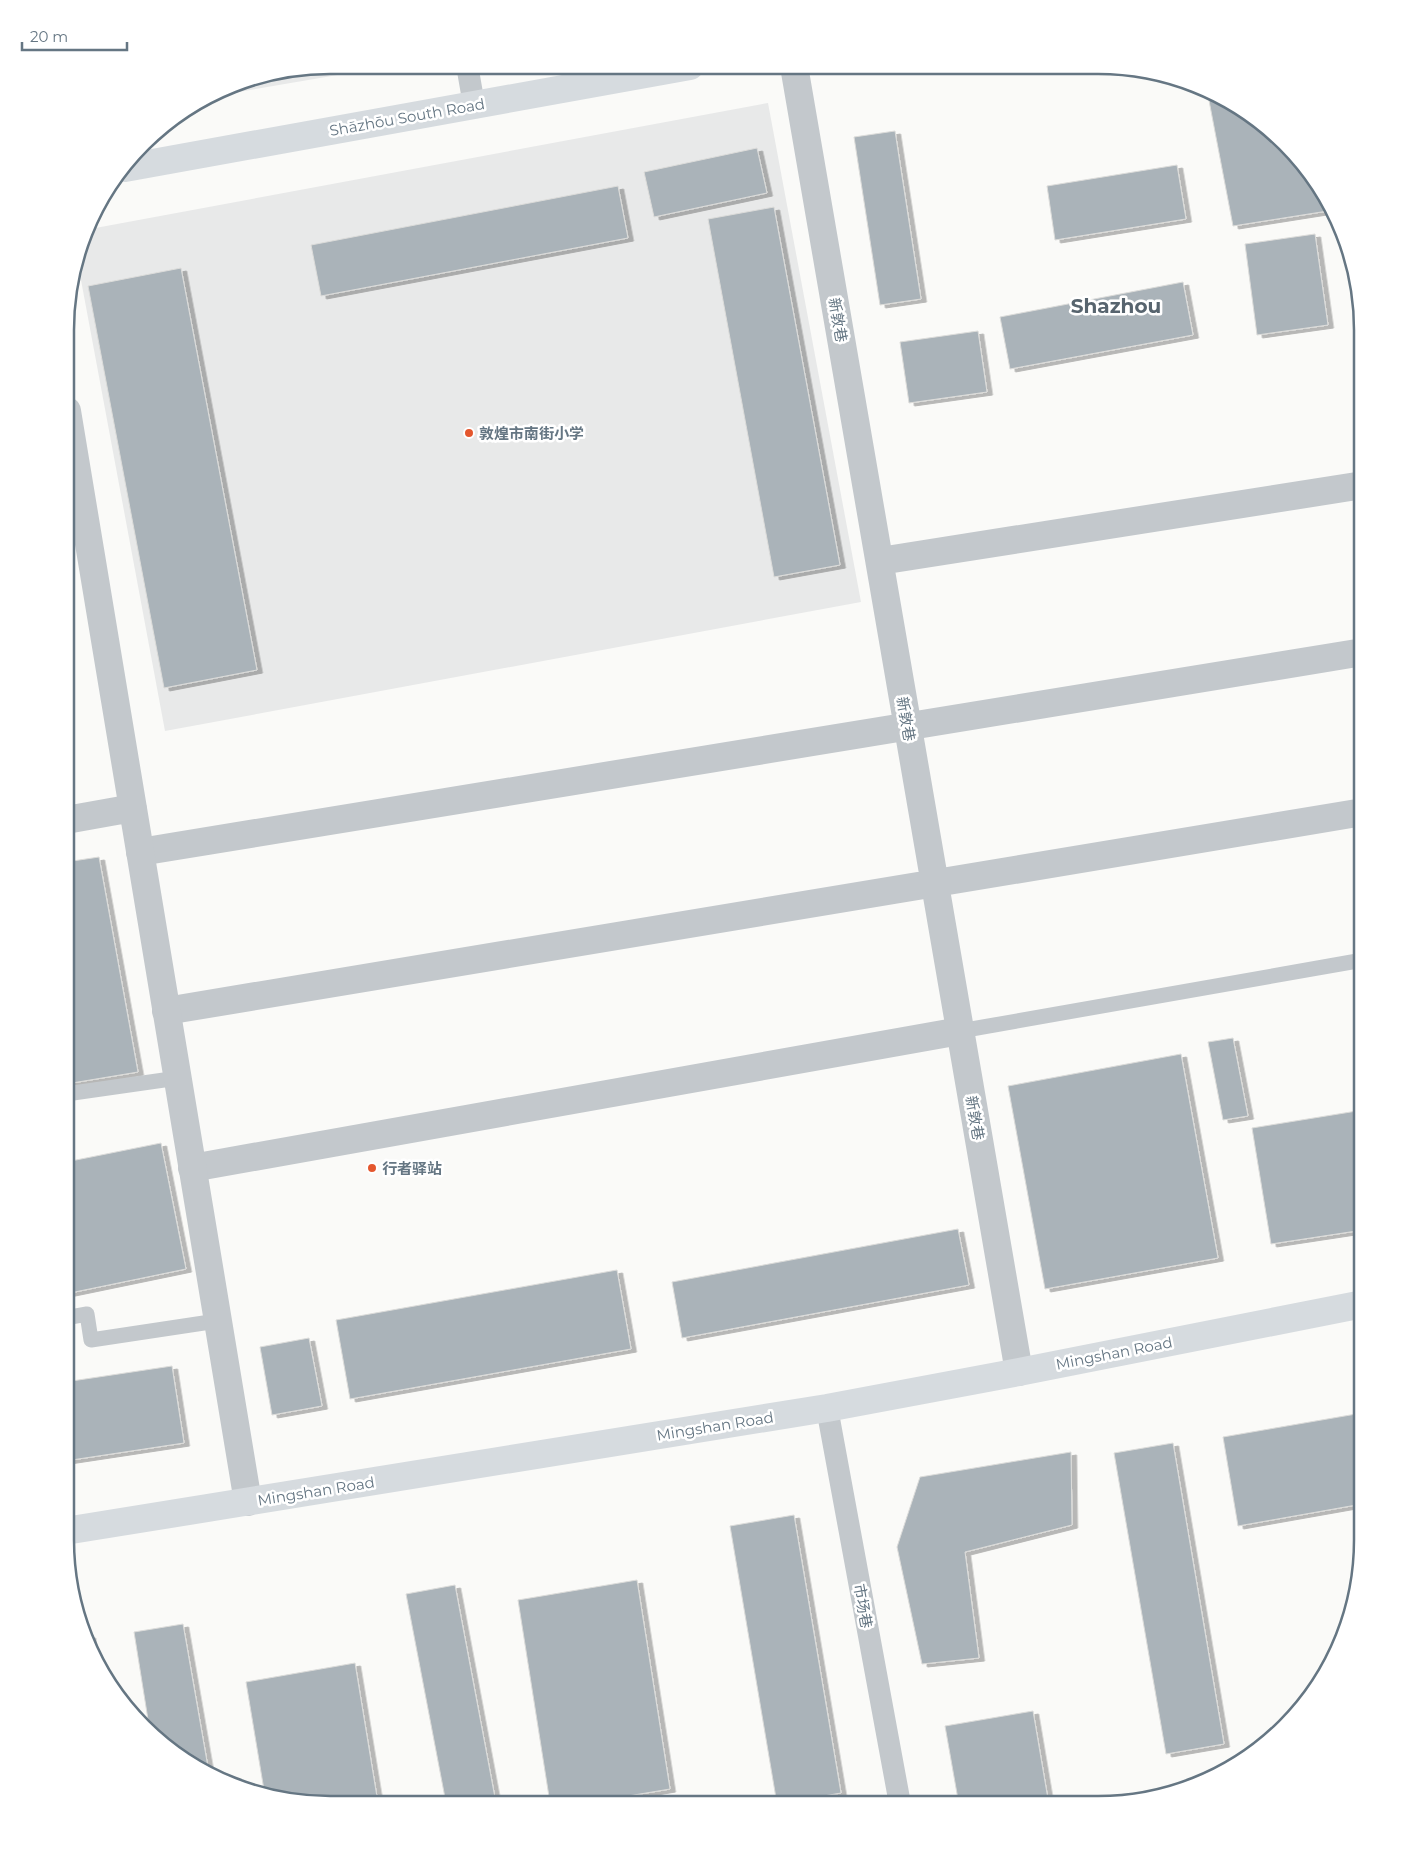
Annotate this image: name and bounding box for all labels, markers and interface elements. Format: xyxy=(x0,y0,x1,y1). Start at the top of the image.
scale bar xyxy=(22,20,128,52)
text: 20 m xyxy=(30,27,68,46)
street label: Shāzhōu South Road xyxy=(328,94,486,140)
district label: Shazhou xyxy=(1071,294,1161,318)
street label: 新敦巷 xyxy=(825,296,851,344)
place label: 敦煌市南街小学 xyxy=(479,424,584,443)
marker: 敦煌市南街小学 xyxy=(463,427,475,439)
street label: 新敦巷 xyxy=(893,695,919,743)
street label: 新敦巷 xyxy=(962,1094,988,1142)
place label: 行者驿站 xyxy=(382,1159,442,1178)
marker: 行者驿站 xyxy=(366,1162,378,1174)
street label: Mingshan Road xyxy=(1054,1332,1174,1374)
street label: Mingshan Road xyxy=(655,1407,775,1445)
street label: Mingshan Road xyxy=(256,1472,376,1510)
street label: 市场巷 xyxy=(850,1582,876,1630)

